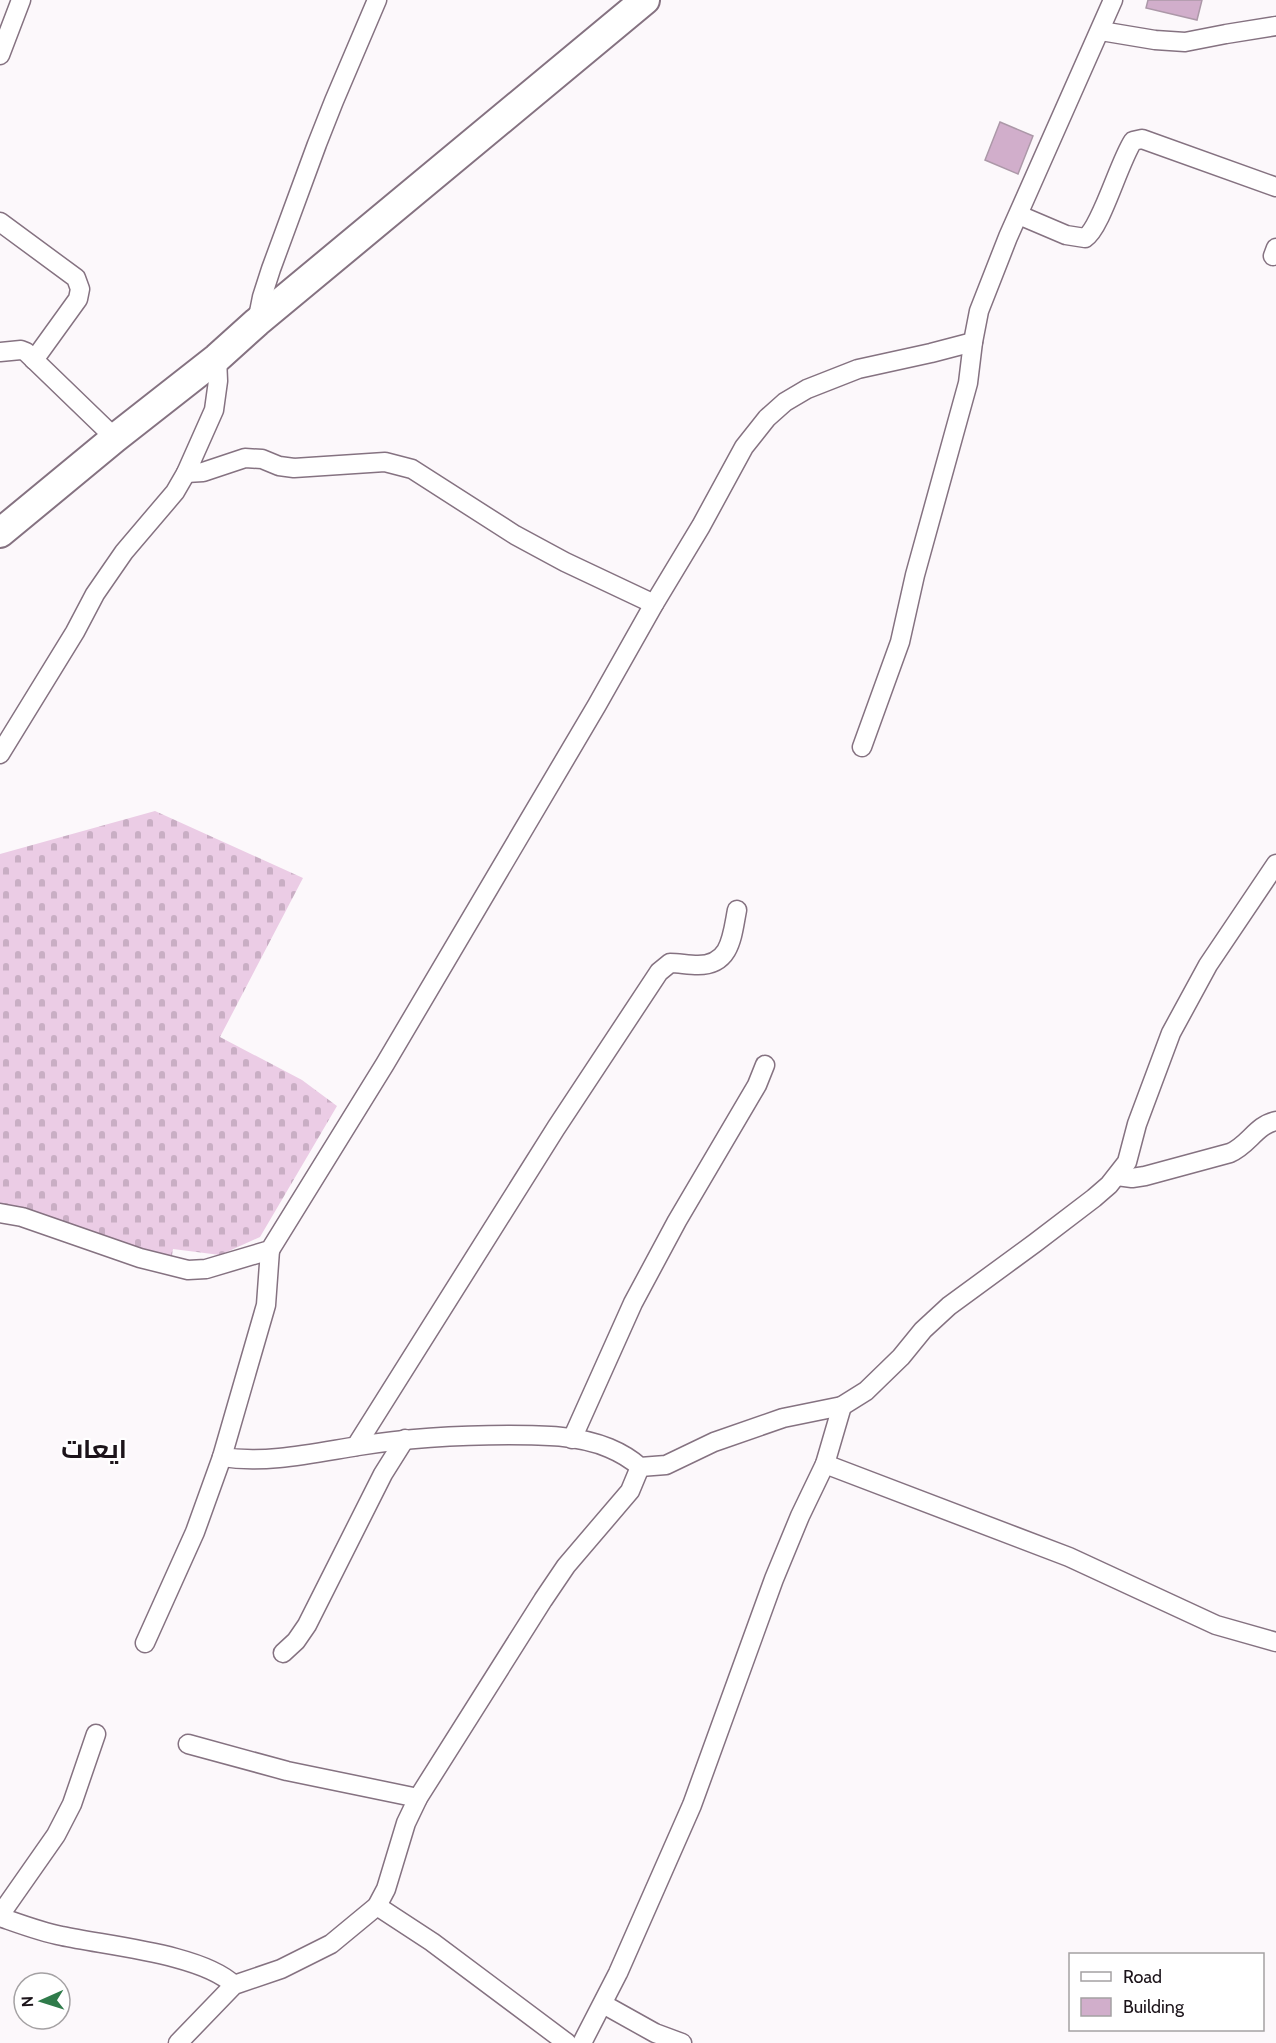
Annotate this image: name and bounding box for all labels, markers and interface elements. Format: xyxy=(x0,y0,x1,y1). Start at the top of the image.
district label: ايعات xyxy=(61,1433,127,1465)
legend xyxy=(1069,1953,1264,2031)
text: Road xyxy=(1123,1966,1162,1988)
north arrow xyxy=(12,1971,72,2031)
text: N xyxy=(18,1996,37,2008)
text: Building xyxy=(1123,1996,1185,2018)

